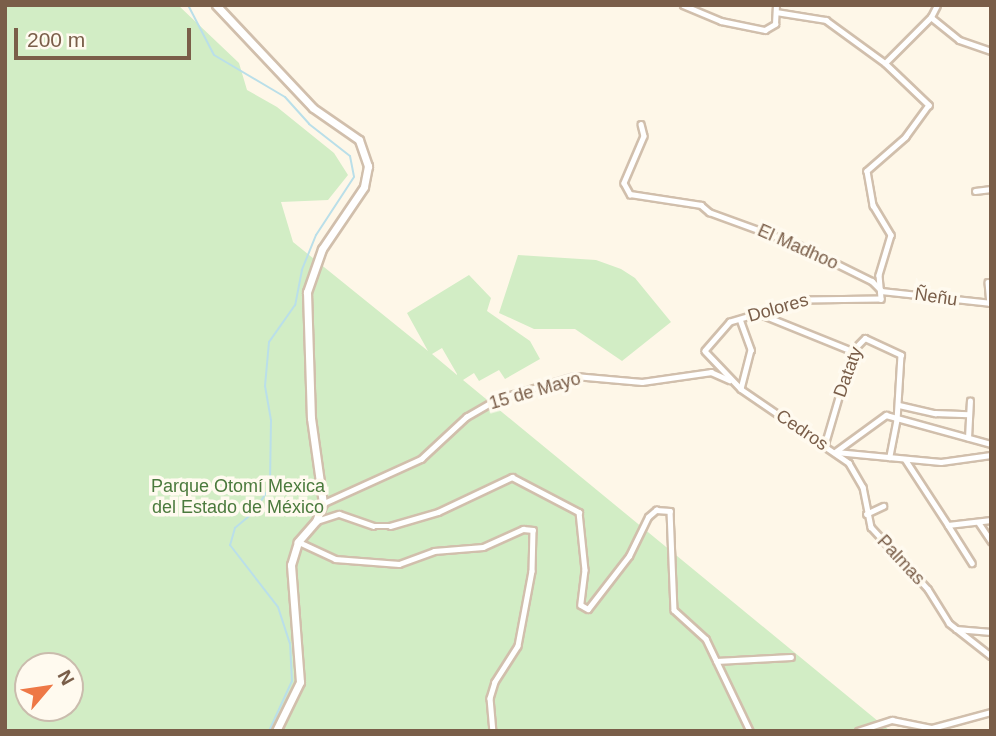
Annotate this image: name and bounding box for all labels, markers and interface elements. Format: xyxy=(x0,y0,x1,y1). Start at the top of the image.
scale bar xyxy=(18,14,194,58)
text: 200 m xyxy=(27,28,85,51)
street label: El Madhoo xyxy=(754,220,842,274)
street label: Ñeñu xyxy=(913,283,959,311)
street label: Dolores xyxy=(745,289,811,327)
street label: Dataty xyxy=(829,344,867,400)
street label: 15 de Mayo xyxy=(487,368,583,414)
street label: Cedros xyxy=(772,405,832,455)
park label: Parque Otomí Mexica del Estado de México xyxy=(151,476,325,518)
street label: Palmas xyxy=(873,531,929,589)
north arrow xyxy=(14,652,84,722)
text: N xyxy=(54,666,79,689)

